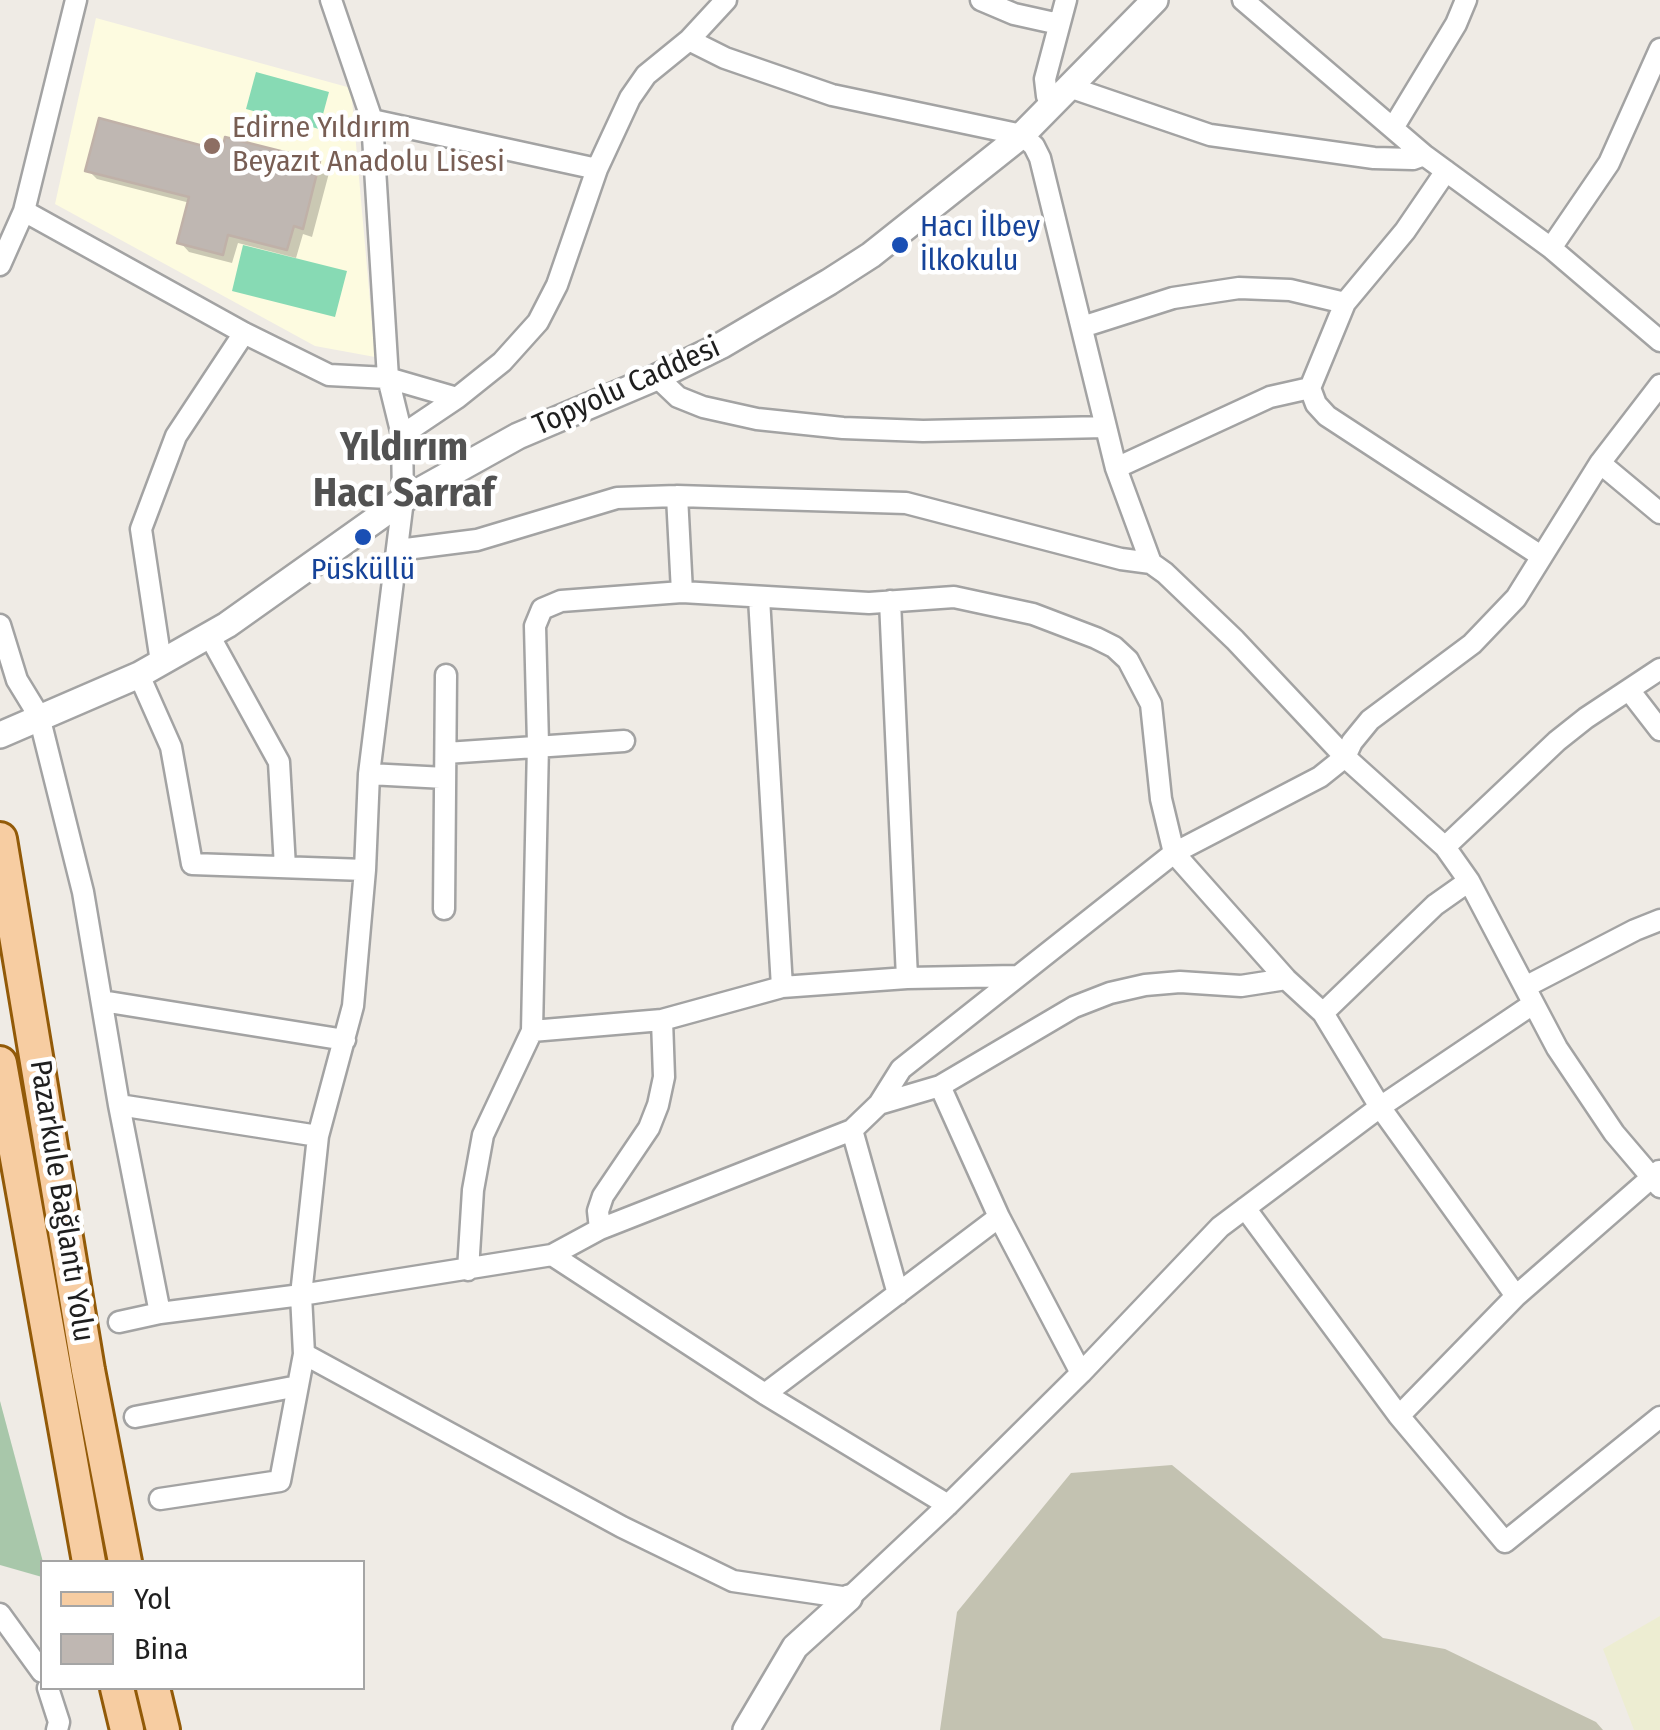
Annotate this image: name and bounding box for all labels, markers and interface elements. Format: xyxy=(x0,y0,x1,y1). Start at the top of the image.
place label: Edirne Yıldırım Beyazıt Anadolu Lisesi xyxy=(232,111,505,182)
marker: Edirne Yıldırım Beyazıt Anadolu Lisesi xyxy=(201,135,223,157)
place label: Hacı İlbey İlkokulu xyxy=(920,210,1040,280)
marker: Hacı İlbey İlkokulu xyxy=(889,234,911,256)
street label: Topyolu Caddesi xyxy=(528,330,726,444)
district label: Yıldırım Hacı Sarraf xyxy=(313,425,495,519)
marker: Püsküllü xyxy=(352,526,374,548)
place label: Püsküllü xyxy=(311,553,415,589)
street label: Pazarkule Bağlantı Yolu xyxy=(21,1058,101,1344)
legend xyxy=(40,1560,365,1690)
text: Yol xyxy=(134,1581,171,1617)
text: Bina xyxy=(134,1631,188,1667)

